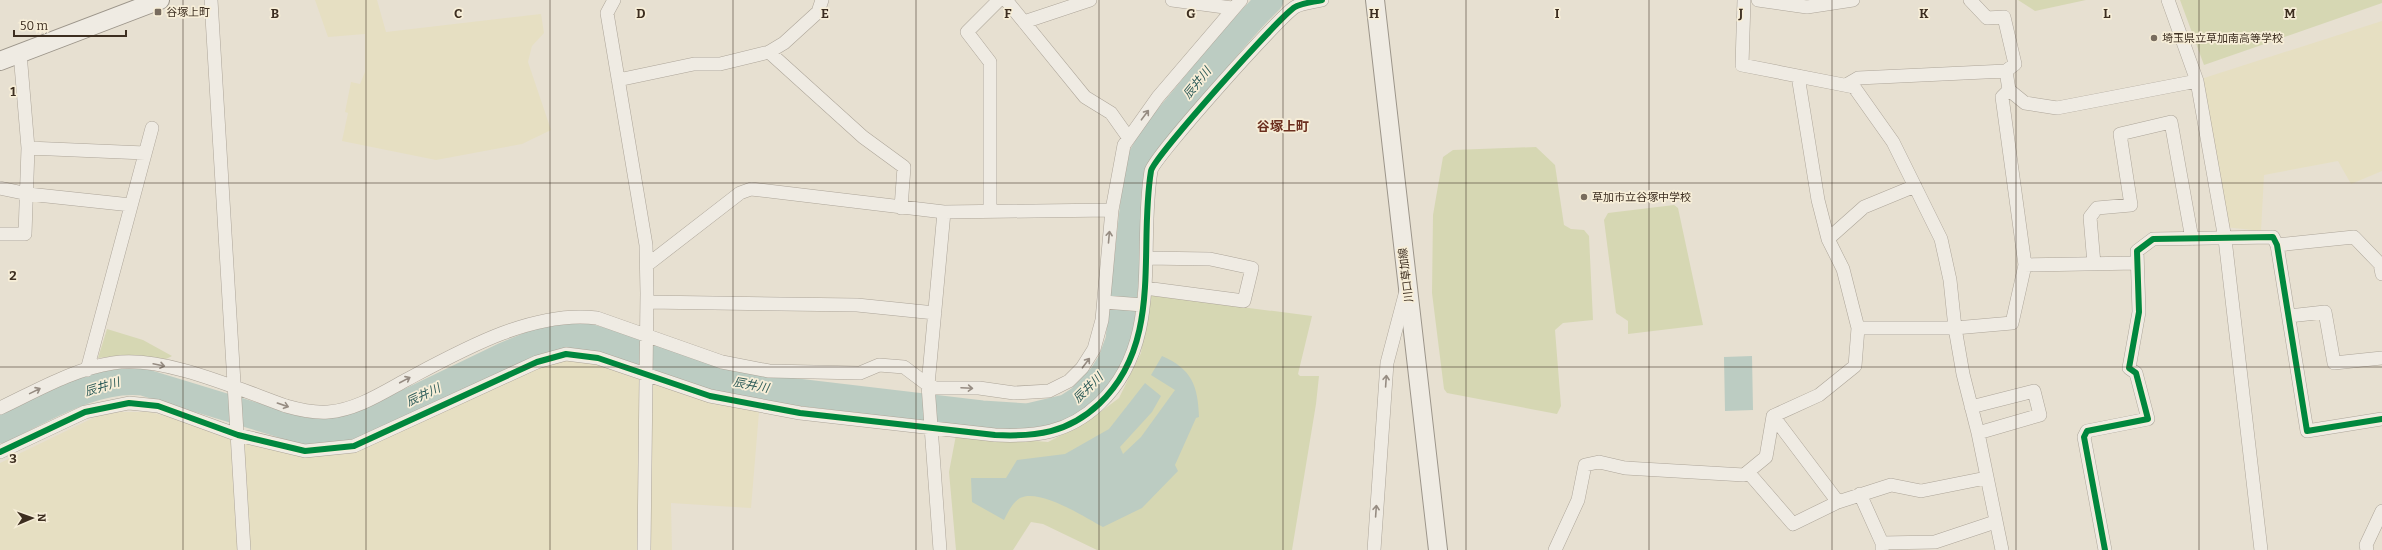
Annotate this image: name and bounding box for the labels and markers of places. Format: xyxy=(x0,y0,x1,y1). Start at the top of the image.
place label: 谷塚上町 xyxy=(166,6,210,19)
marker: 谷塚上町 xyxy=(153,7,163,17)
place label: 埼玉県立草加南高等学校 xyxy=(2162,32,2283,45)
marker: 埼玉県立草加南高等学校 xyxy=(2149,33,2159,43)
place label: 草加市立谷塚中学校 xyxy=(1592,191,1691,204)
marker: 草加市立谷塚中学校 xyxy=(1579,192,1589,202)

